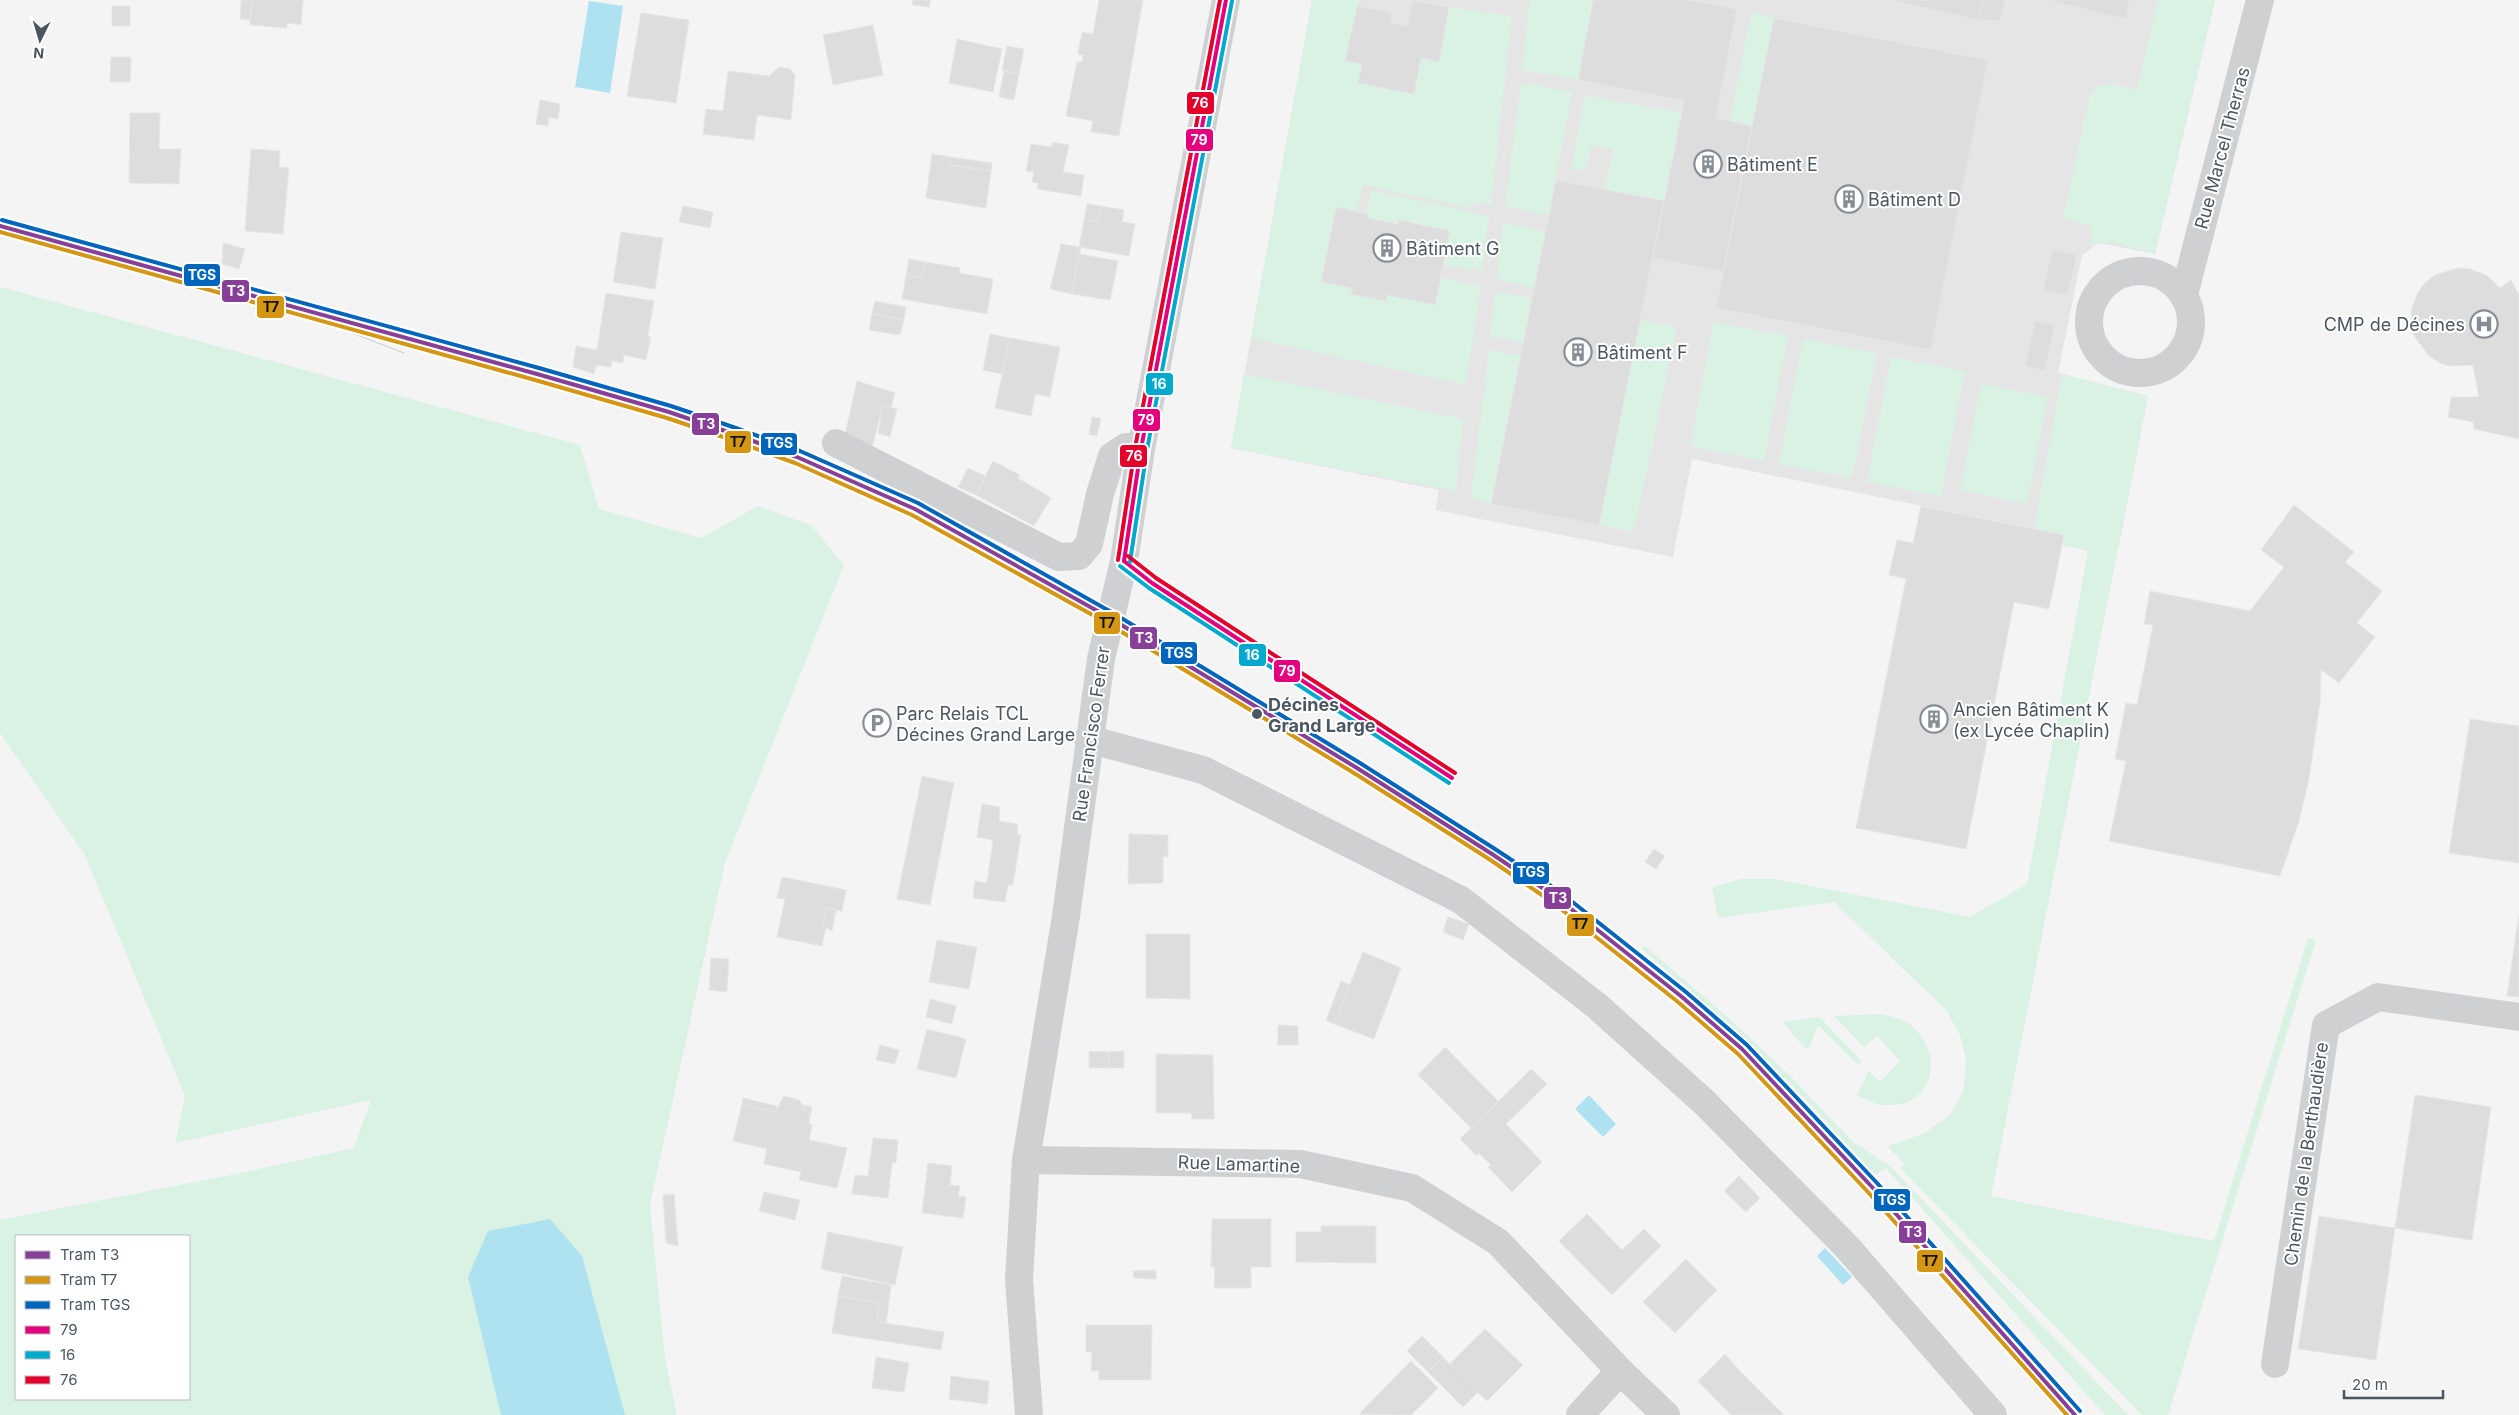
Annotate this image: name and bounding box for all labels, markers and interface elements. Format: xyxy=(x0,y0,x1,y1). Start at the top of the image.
north arrow xyxy=(15,15,65,65)
text: N xyxy=(33,45,45,62)
street label: Rue Marcel Therras xyxy=(2190,65,2254,231)
line badge: 76 xyxy=(1186,91,1215,115)
text: 76 xyxy=(1191,94,1209,111)
line badge: 79 xyxy=(1185,128,1214,152)
text: 79 xyxy=(1190,131,1208,148)
building icon: Bâtiment E xyxy=(1693,149,1723,179)
place label: Bâtiment E xyxy=(1727,154,1818,175)
building icon: Bâtiment D xyxy=(1834,184,1864,214)
place label: Bâtiment D xyxy=(1868,189,1961,210)
building icon: Bâtiment G xyxy=(1372,233,1402,263)
place label: Bâtiment G xyxy=(1406,238,1499,259)
line badge: TGS xyxy=(183,263,221,287)
text: TGS xyxy=(188,266,216,283)
line badge: T3 xyxy=(221,279,250,303)
text: T3 xyxy=(227,282,245,299)
line badge: T7 xyxy=(256,295,285,319)
text: T7 xyxy=(263,298,279,315)
hospital icon: CMP de Décines xyxy=(2469,309,2499,339)
place label: CMP de Décines xyxy=(2324,314,2465,335)
building icon: Bâtiment F xyxy=(1563,337,1593,367)
place label: Bâtiment F xyxy=(1597,342,1688,363)
line badge: 16 xyxy=(1145,372,1174,396)
text: 16 xyxy=(1151,375,1167,392)
line badge: 79 xyxy=(1132,408,1161,432)
text: 79 xyxy=(1137,411,1155,428)
line badge: T3 xyxy=(691,412,720,436)
text: T3 xyxy=(697,415,715,432)
line badge: T7 xyxy=(724,430,752,454)
line badge: TGS xyxy=(760,432,798,456)
text: T7 xyxy=(730,433,746,450)
text: TGS xyxy=(765,434,793,451)
line badge: 76 xyxy=(1119,444,1148,468)
text: 76 xyxy=(1125,447,1143,464)
line badge: T7 xyxy=(1093,611,1121,635)
text: T7 xyxy=(1099,614,1115,631)
line badge: T3 xyxy=(1129,626,1158,650)
text: T3 xyxy=(1135,629,1153,646)
line badge: TGS xyxy=(1160,641,1198,665)
line badge: 16 xyxy=(1238,643,1267,667)
text: TGS xyxy=(1165,644,1193,661)
street label: Rue Francisco Ferrer xyxy=(1068,645,1114,823)
text: 16 xyxy=(1244,646,1260,663)
line badge: 79 xyxy=(1273,659,1301,683)
text: 79 xyxy=(1278,662,1296,679)
place label: Décines Grand Large xyxy=(1268,694,1376,736)
place label: Ancien Bâtiment K (ex Lycée Chaplin) xyxy=(1953,699,2110,741)
place label: Parc Relais TCL Décines Grand Large xyxy=(896,703,1075,745)
building icon: Ancien Bâtiment K (ex Lycée Chaplin) xyxy=(1919,704,1949,734)
marker: Décines Grand Large xyxy=(1250,707,1264,721)
parking icon: Parc Relais TCL Décines Grand Large xyxy=(862,708,892,738)
line badge: TGS xyxy=(1512,861,1550,885)
text: TGS xyxy=(1517,863,1545,880)
line badge: T3 xyxy=(1543,886,1572,910)
text: T3 xyxy=(1549,889,1567,906)
line badge: T7 xyxy=(1566,913,1595,937)
text: T7 xyxy=(1572,915,1588,932)
street label: Chemin de la Berthaudière xyxy=(2280,1041,2332,1267)
street label: Rue Lamartine xyxy=(1177,1151,1301,1177)
line badge: TGS xyxy=(1873,1188,1911,1212)
text: TGS xyxy=(1878,1191,1906,1208)
line badge: T3 xyxy=(1898,1220,1927,1244)
text: T3 xyxy=(1904,1223,1922,1240)
legend xyxy=(15,1235,190,1400)
text: Tram T3 xyxy=(60,1245,119,1264)
line badge: T7 xyxy=(1916,1249,1944,1273)
text: T7 xyxy=(1922,1252,1938,1269)
text: Tram T7 xyxy=(60,1270,117,1289)
text: Tram TGS xyxy=(60,1295,130,1314)
text: 79 xyxy=(60,1320,78,1339)
text: 16 xyxy=(60,1345,75,1364)
scale bar xyxy=(2344,1368,2443,1400)
text: 76 xyxy=(60,1370,78,1389)
text: 20 m xyxy=(2352,1375,2388,1394)

